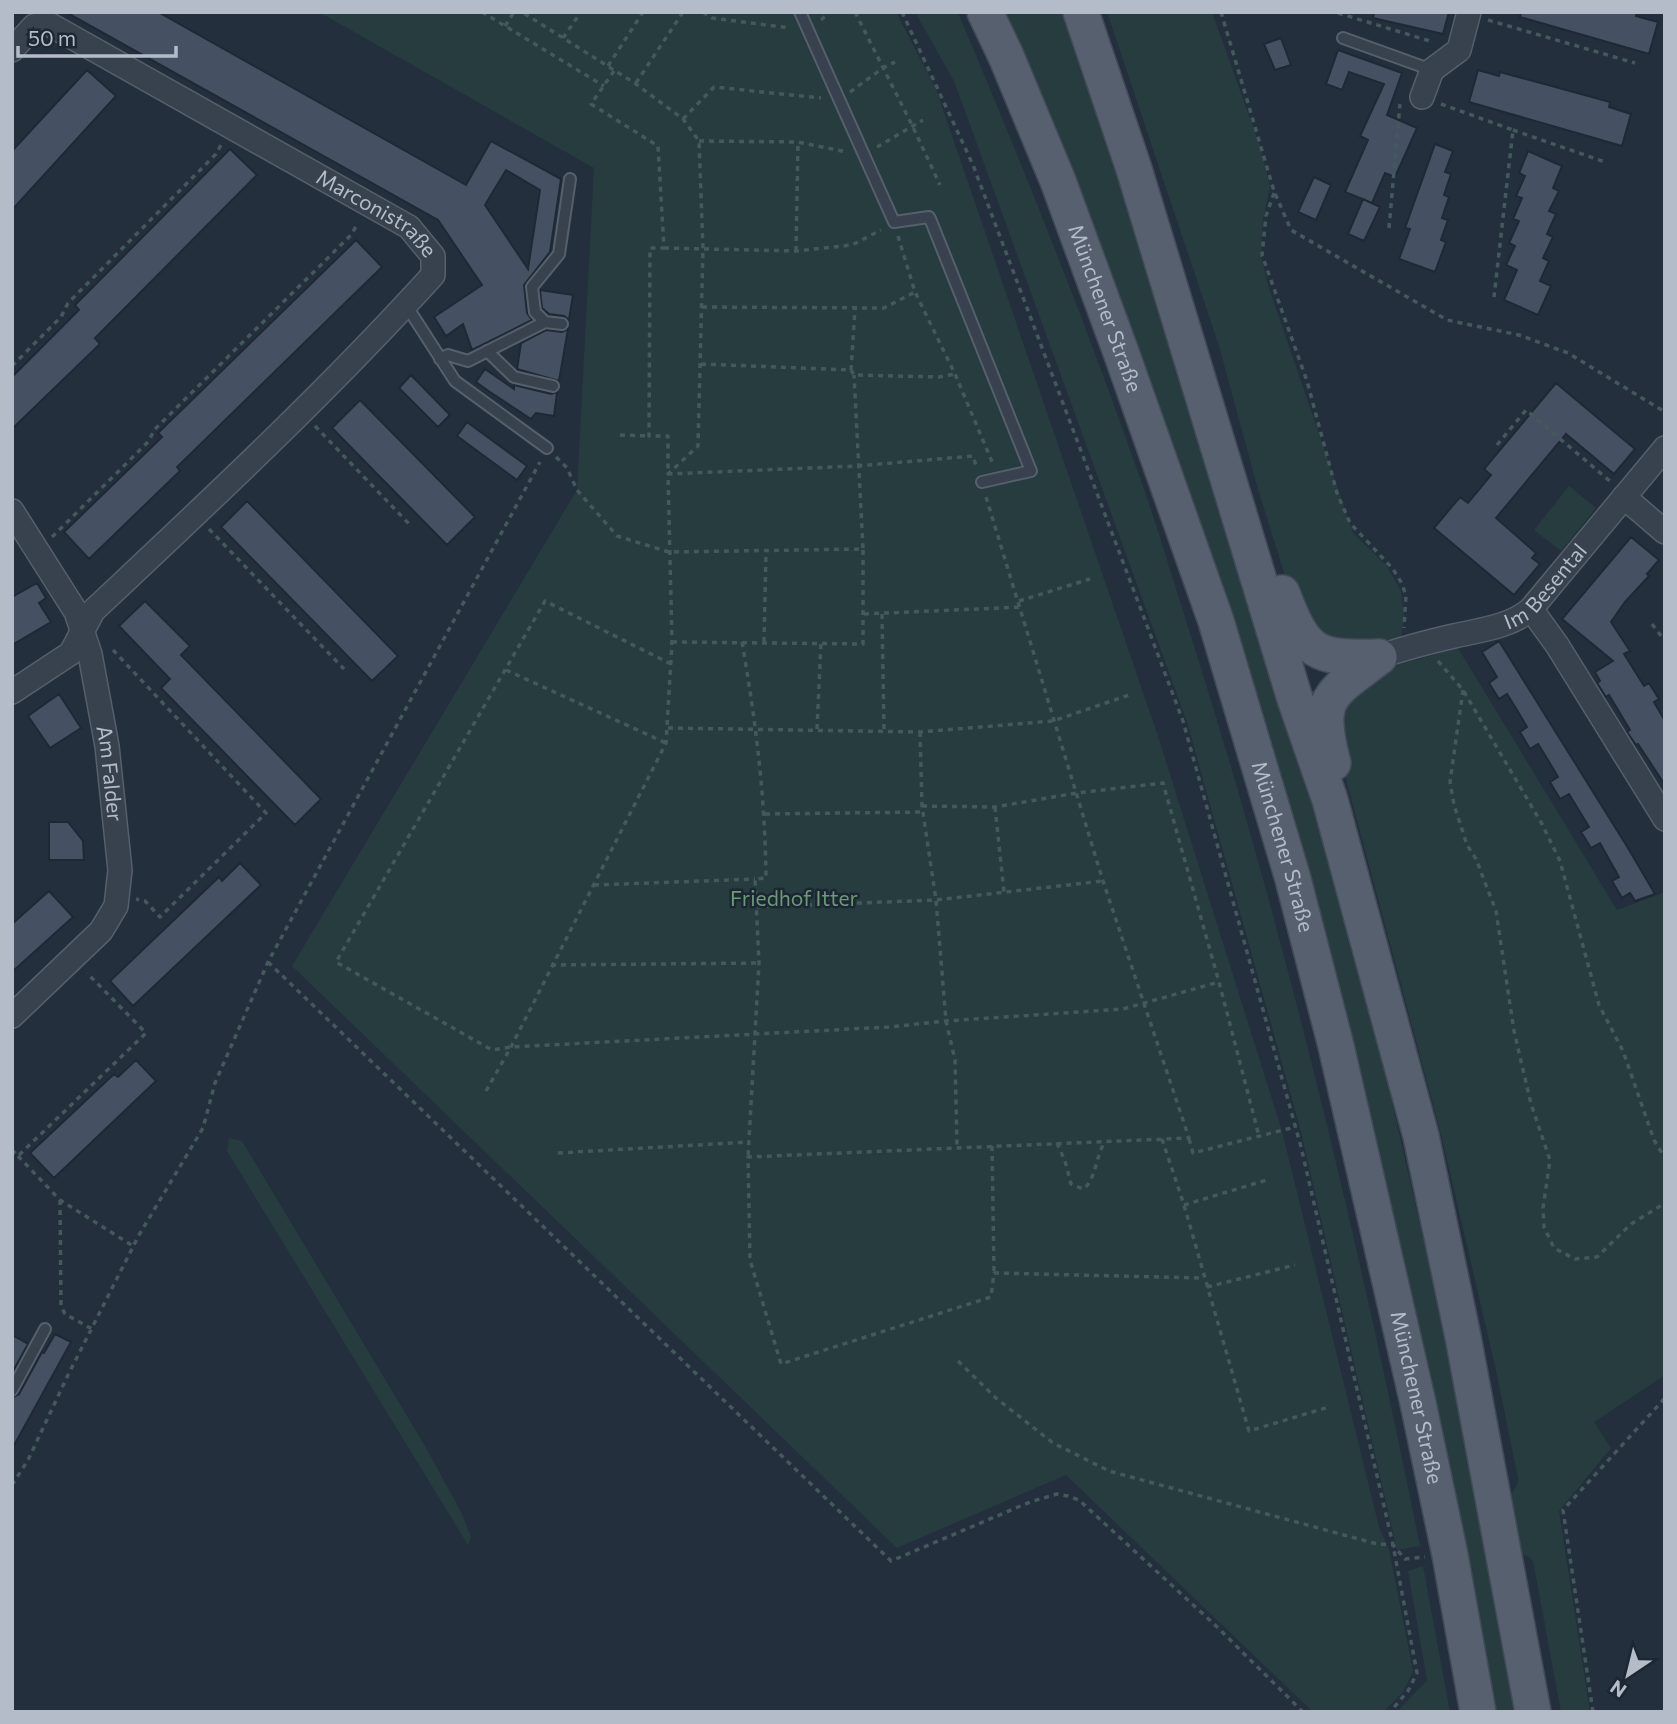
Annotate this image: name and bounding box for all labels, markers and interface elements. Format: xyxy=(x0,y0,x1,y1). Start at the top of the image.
scale bar xyxy=(18,14,175,58)
text: 50 m xyxy=(28,25,76,50)
street label: Marconistraße xyxy=(312,163,443,262)
street label: Münchener Straße xyxy=(1064,221,1148,395)
street label: Im Besental xyxy=(1500,538,1591,634)
street label: Am Falder xyxy=(92,723,129,823)
street label: Münchener Straße xyxy=(1248,758,1320,934)
park label: Friedhof Itter xyxy=(730,885,858,910)
street label: Münchener Straße xyxy=(1386,1308,1449,1486)
north arrow xyxy=(1593,1640,1663,1710)
text: N xyxy=(1606,1676,1630,1703)

